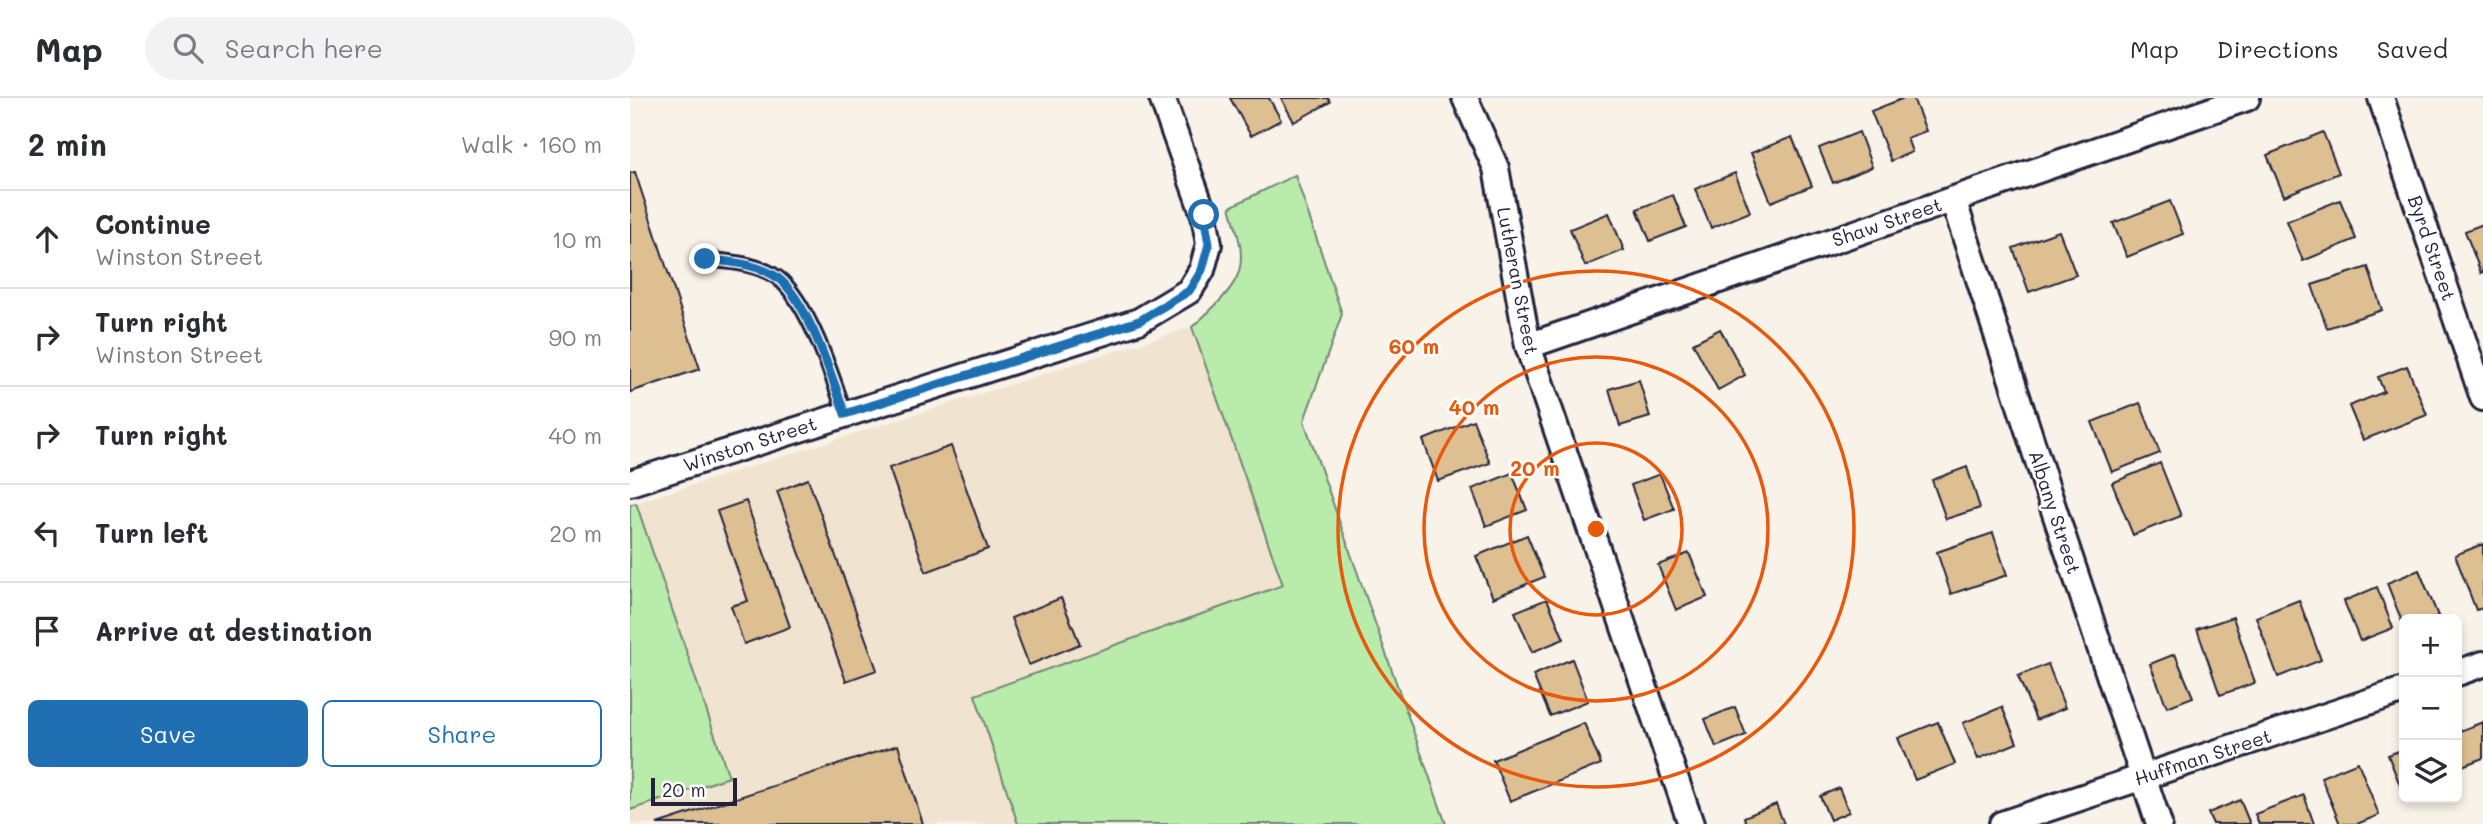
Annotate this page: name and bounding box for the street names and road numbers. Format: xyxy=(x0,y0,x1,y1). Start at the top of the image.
street label: Shaw Street xyxy=(1829,191,1945,252)
street label: Byrd Street xyxy=(2403,192,2462,304)
street label: Lutheran Street xyxy=(1492,205,1545,357)
street label: Winston Street xyxy=(680,410,820,477)
street label: Albany Street xyxy=(2024,447,2087,577)
street label: Huffman Street xyxy=(2131,723,2275,790)

